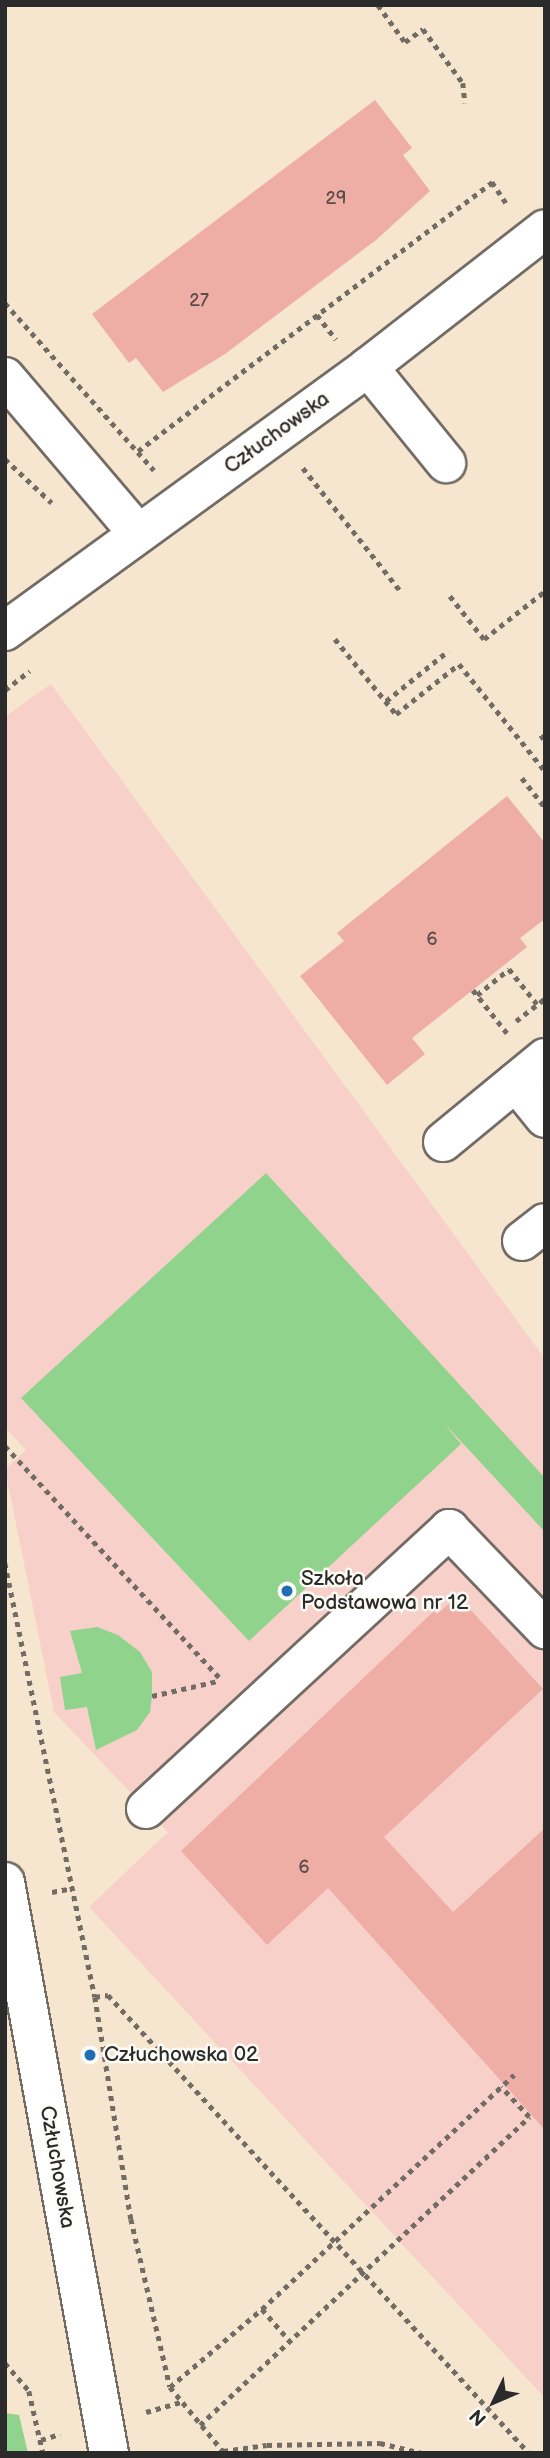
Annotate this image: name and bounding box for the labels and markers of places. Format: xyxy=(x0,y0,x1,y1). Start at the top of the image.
place label: Szkoła Podstawowa nr 12 xyxy=(301,1566,468,1616)
marker: Szkoła Podstawowa nr 12 xyxy=(279,1583,295,1599)
place label: Człuchowska 02 xyxy=(104,2042,258,2068)
marker: Człuchowska 02 xyxy=(82,2047,98,2063)

